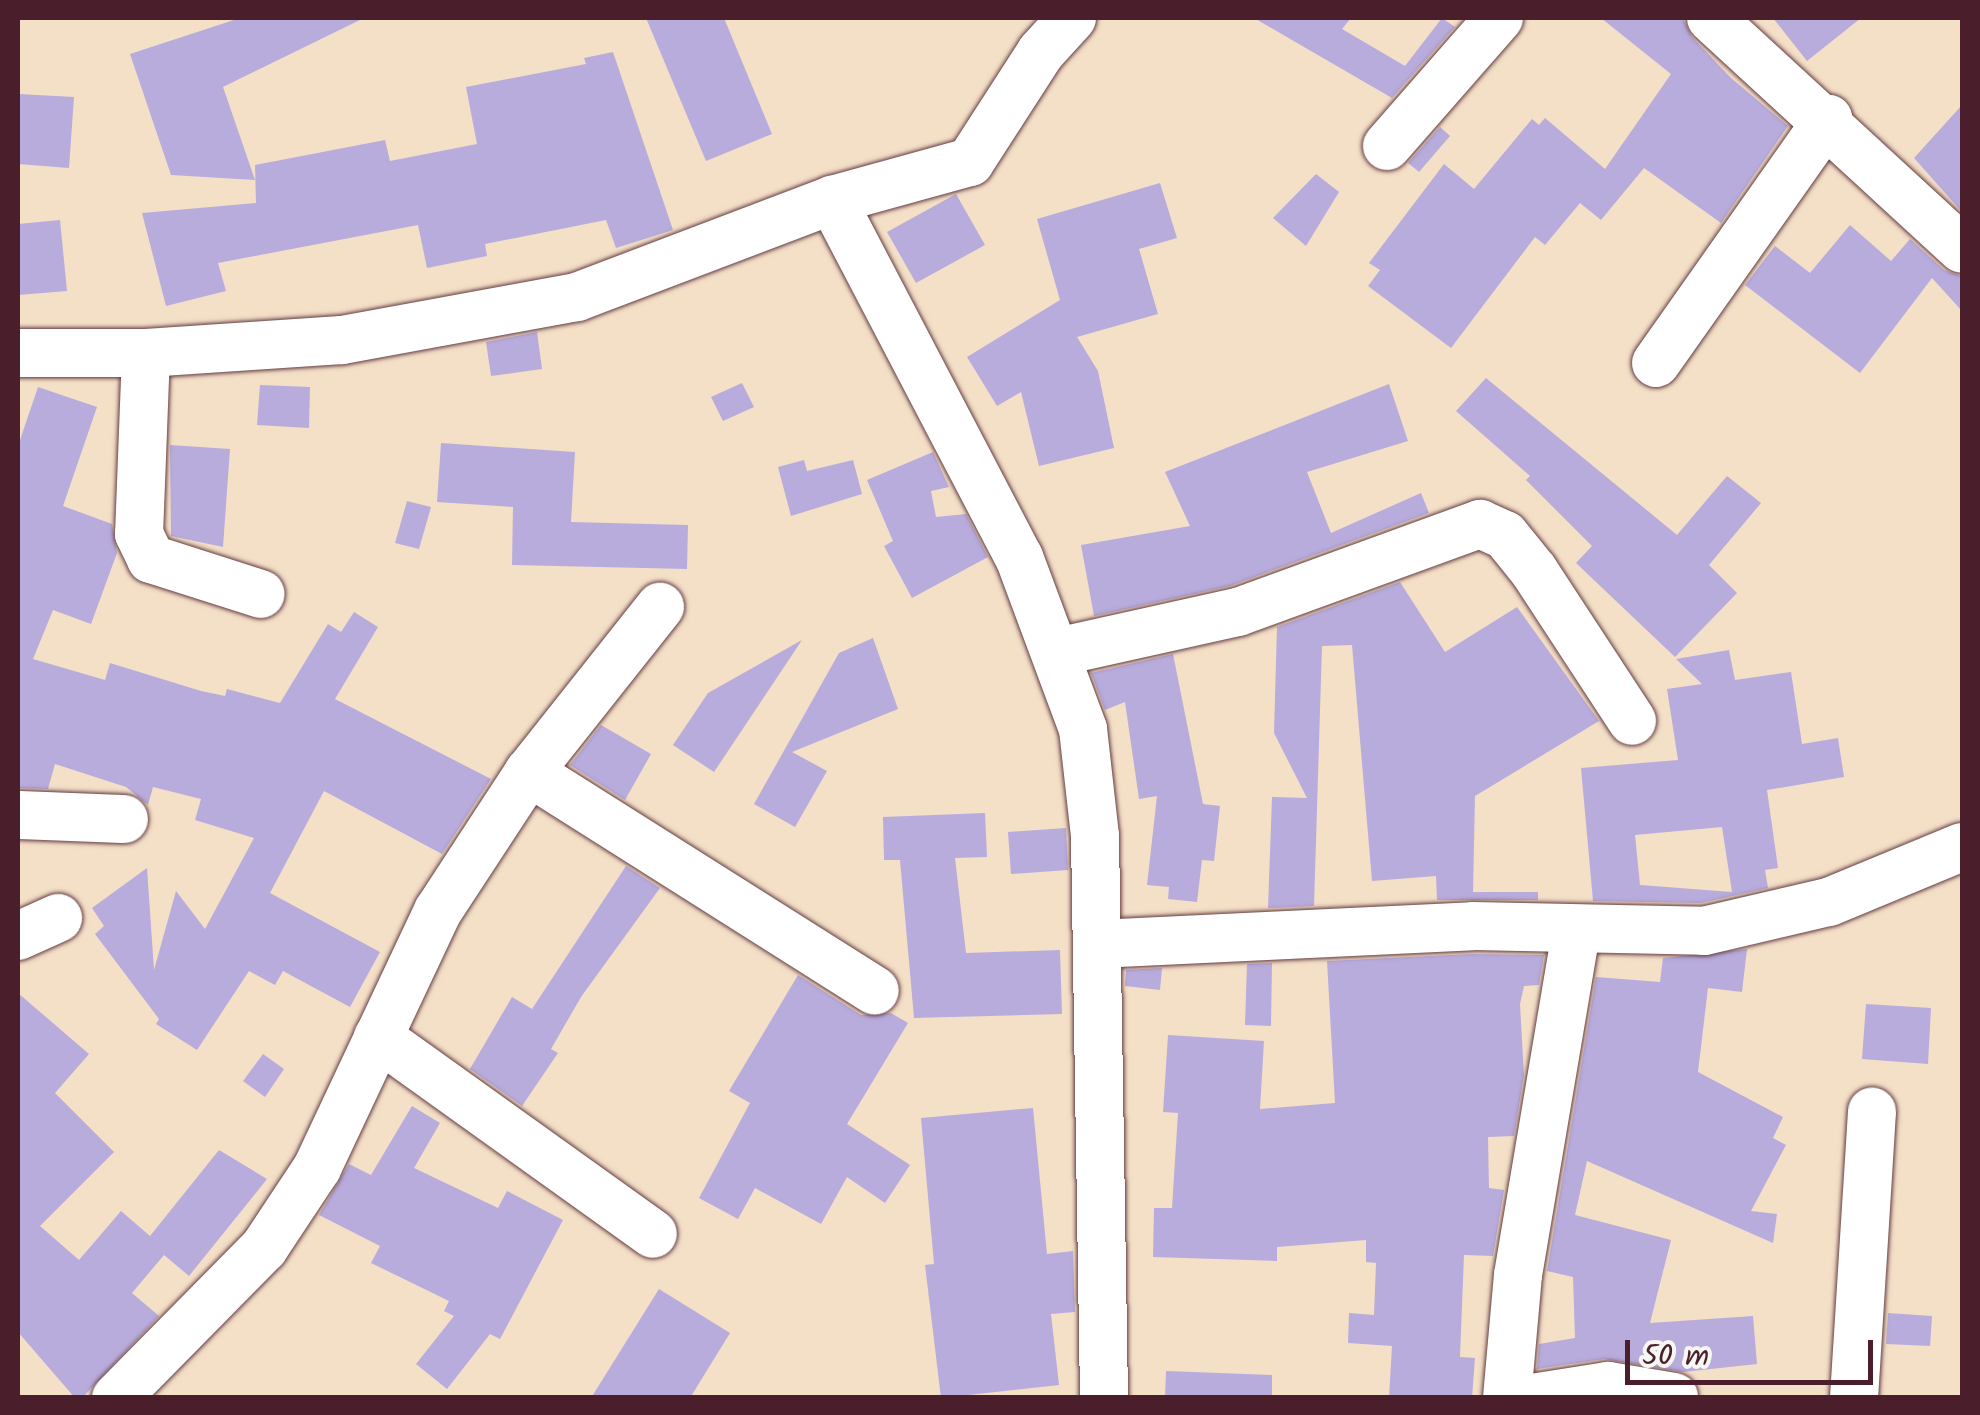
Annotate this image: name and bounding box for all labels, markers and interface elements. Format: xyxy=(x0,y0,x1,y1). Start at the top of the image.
scale bar xyxy=(1630,1320,1878,1382)
text: 50 m xyxy=(1642,1333,1709,1381)

